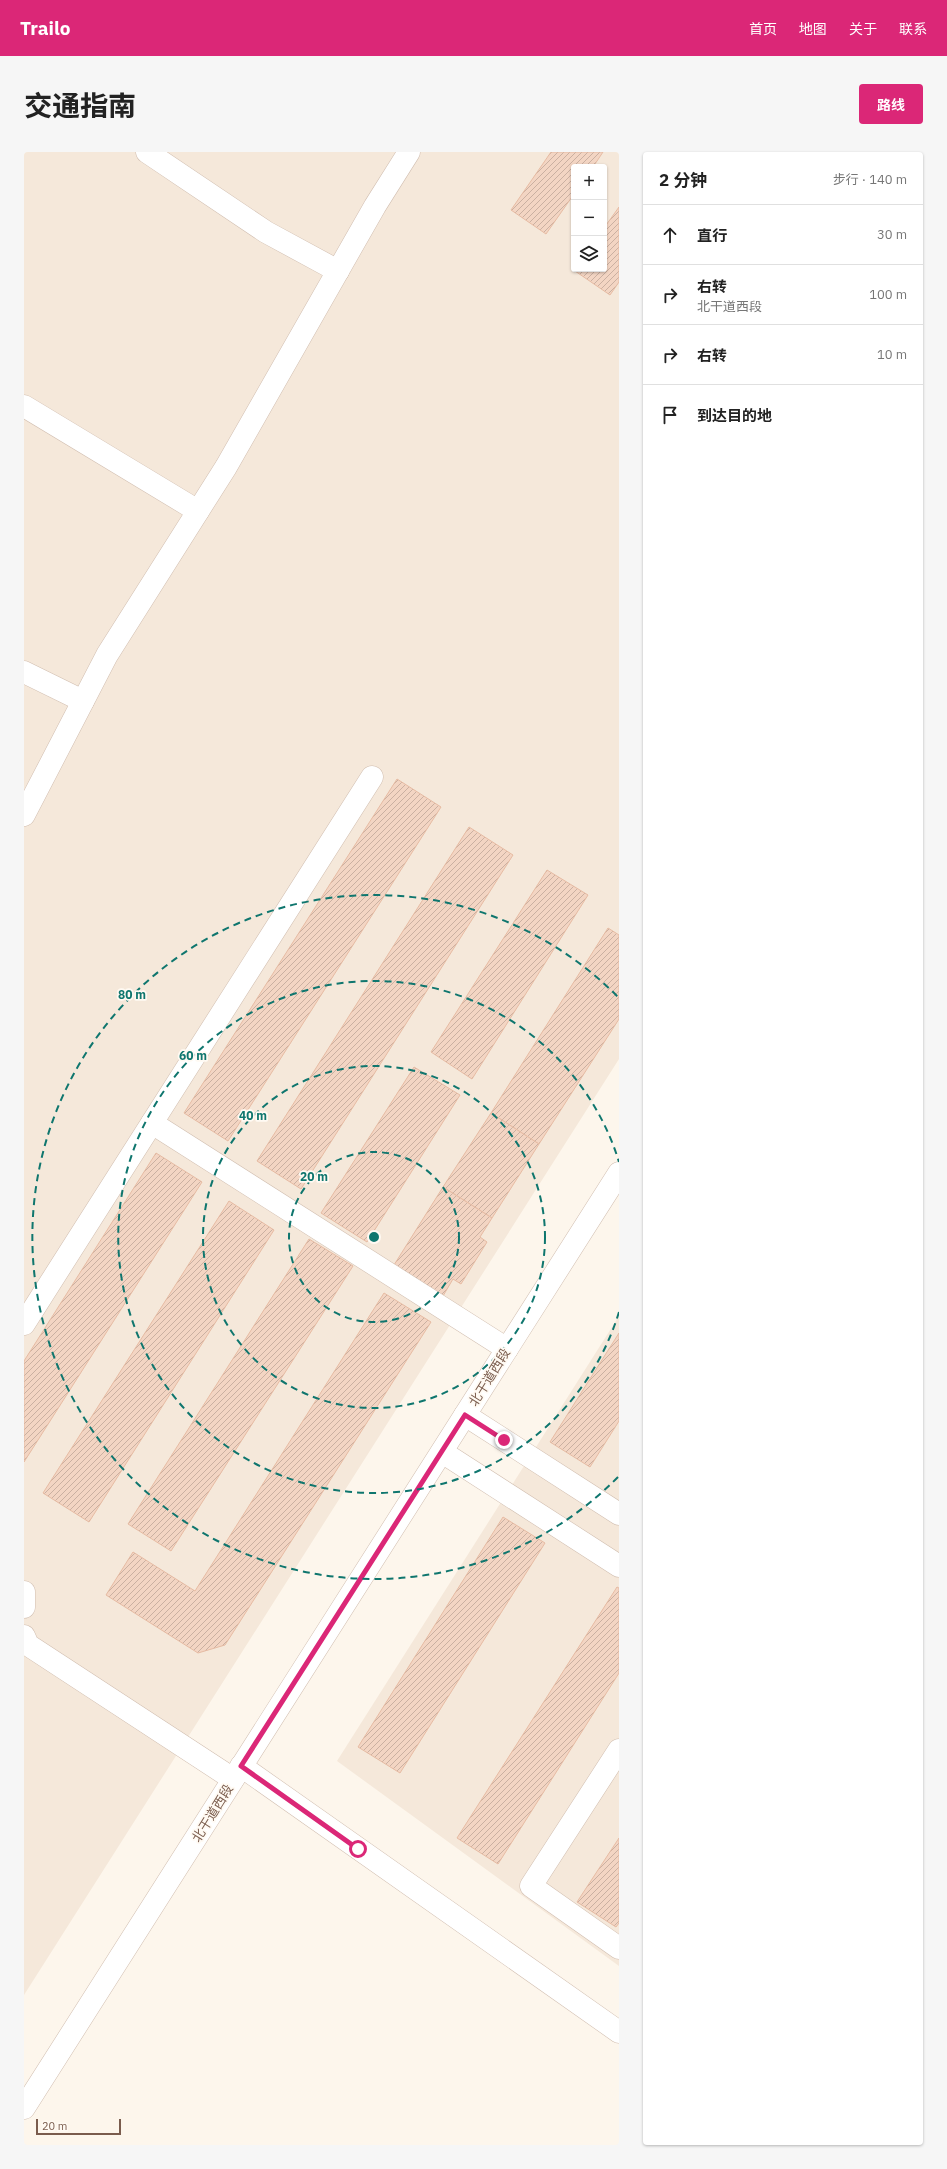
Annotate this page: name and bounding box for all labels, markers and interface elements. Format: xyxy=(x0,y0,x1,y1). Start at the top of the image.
text: Trailo xyxy=(20,16,70,40)
text: 首页 xyxy=(749,20,777,38)
text: 地图 xyxy=(799,20,827,38)
text: 关于 xyxy=(849,20,877,38)
text: 联系 xyxy=(899,20,927,38)
button: 路线 xyxy=(859,84,923,124)
text: 交通指南 xyxy=(24,87,136,124)
map controls xyxy=(571,164,607,272)
button: + xyxy=(571,164,607,200)
text: 2 分钟 xyxy=(659,169,707,191)
text: 步行 · 140 m xyxy=(833,171,907,188)
button: − xyxy=(571,200,607,236)
icon: ahead xyxy=(659,224,681,246)
text: 直行 xyxy=(697,226,727,245)
text: 30 m xyxy=(877,226,907,243)
button: layers xyxy=(571,236,607,272)
text: 右转 xyxy=(697,277,727,296)
icon: right xyxy=(659,284,681,306)
text: 100 m xyxy=(869,286,907,303)
text: 北干道西段 xyxy=(697,298,762,315)
icon: right xyxy=(659,344,681,366)
text: 右转 xyxy=(697,346,727,365)
text: 10 m xyxy=(877,346,907,363)
icon: arrive xyxy=(659,404,681,426)
text: 到达目的地 xyxy=(697,406,772,425)
text: 80 m xyxy=(118,987,146,1002)
text: 60 m xyxy=(179,1048,207,1063)
text: 40 m xyxy=(239,1108,267,1123)
text: 20 m xyxy=(300,1169,328,1184)
centre of rings xyxy=(367,1230,381,1244)
street label: 北干道西段 xyxy=(465,1345,514,1409)
route end xyxy=(495,1431,513,1449)
street label: 北干道西段 xyxy=(188,1781,237,1845)
route start xyxy=(349,1840,367,1858)
scale bar xyxy=(36,2117,121,2136)
text: 20 m xyxy=(42,2119,67,2133)

